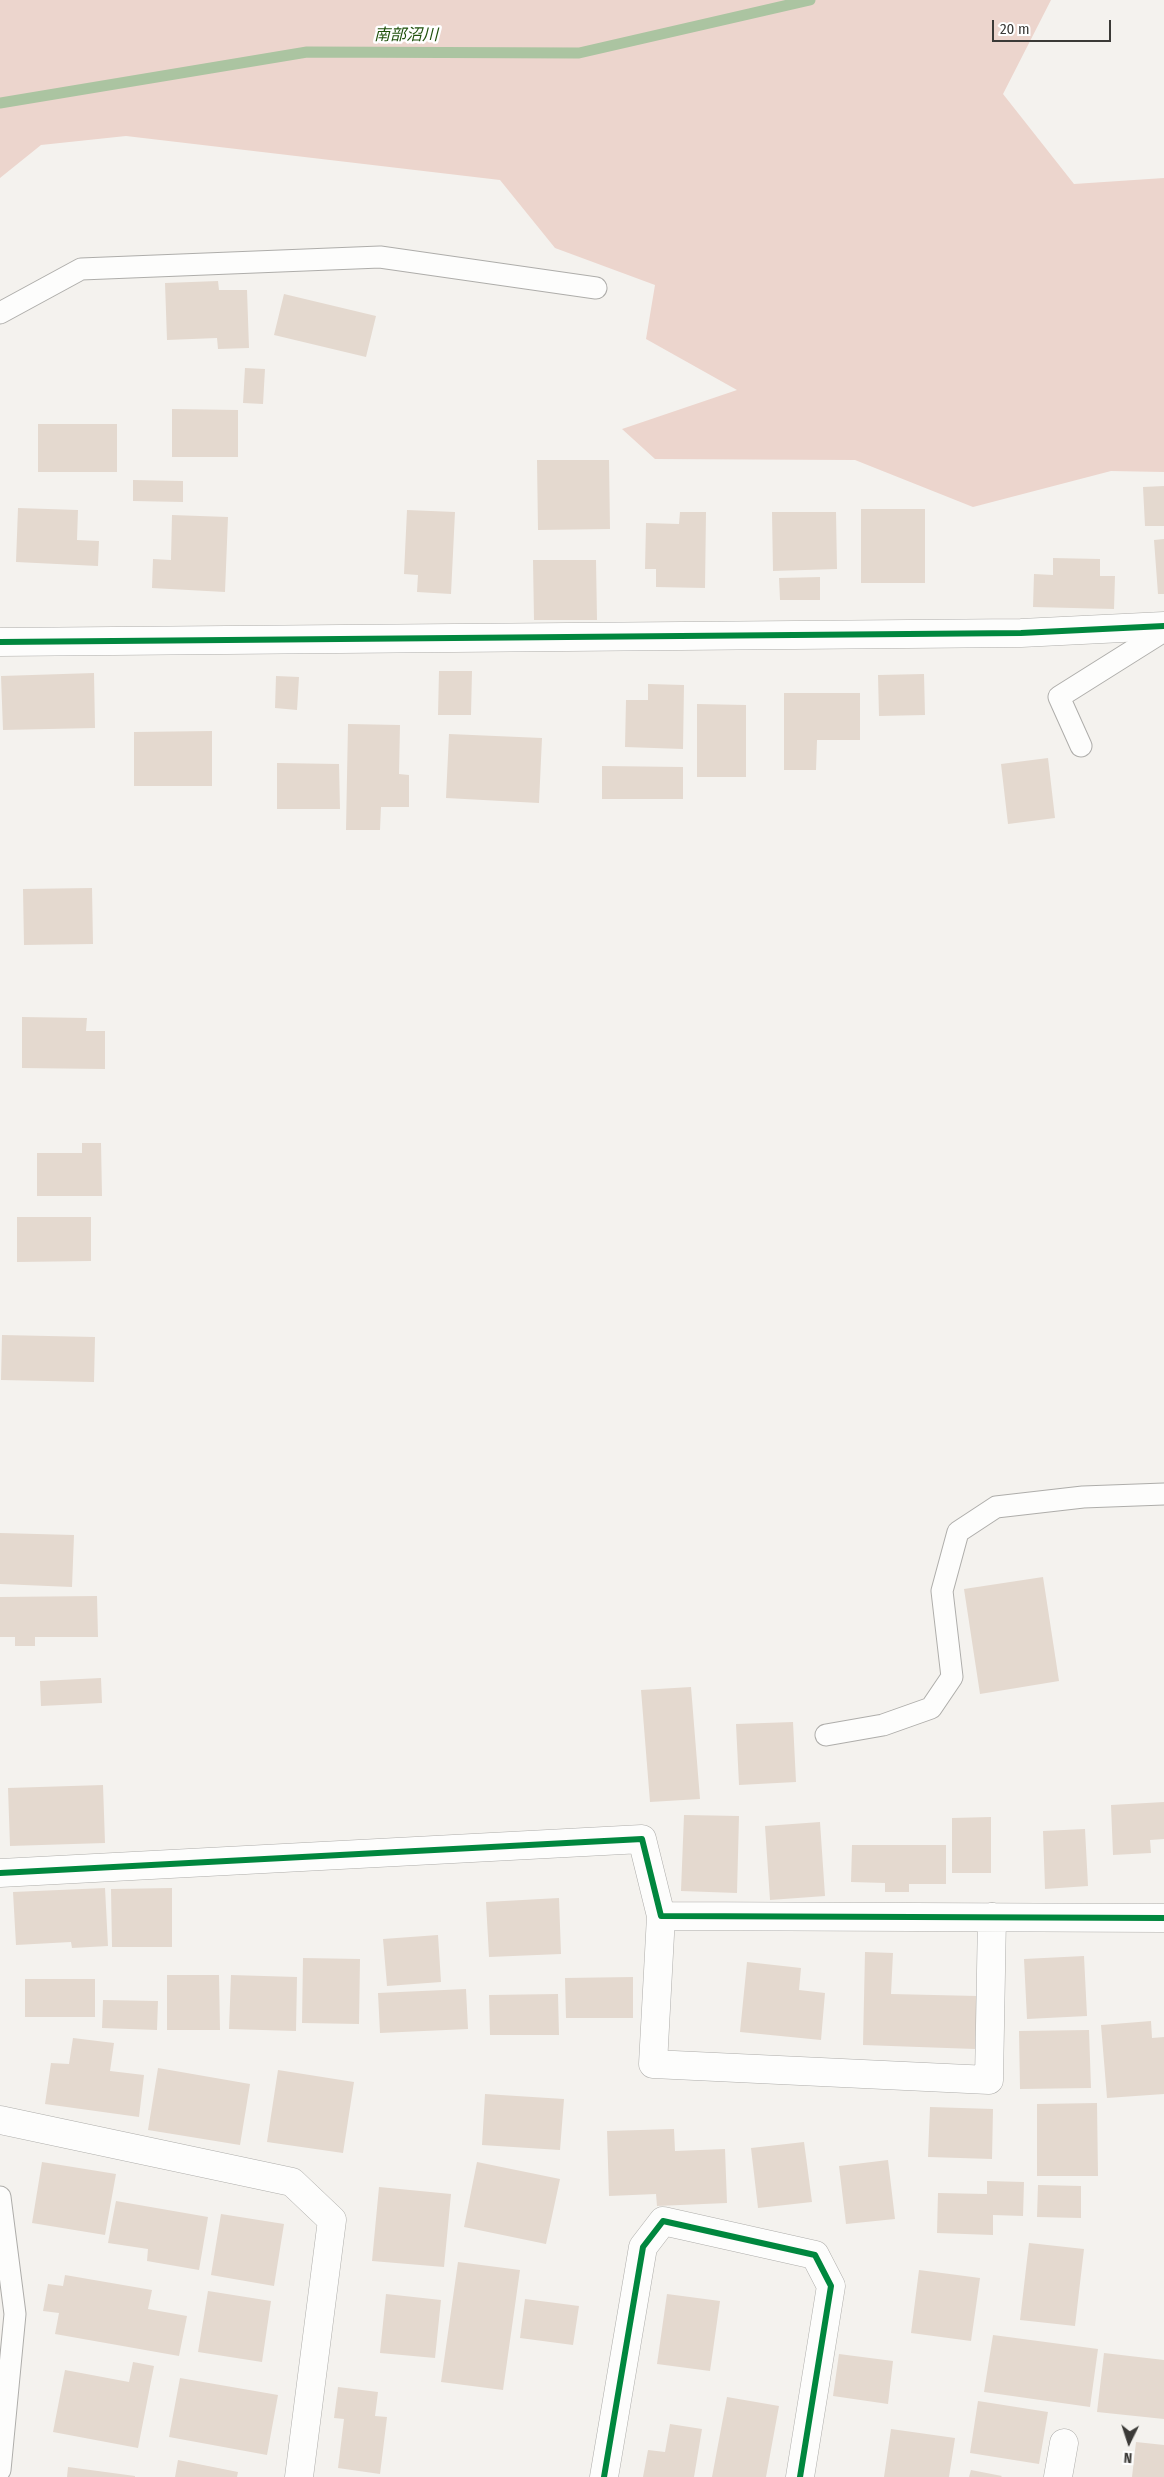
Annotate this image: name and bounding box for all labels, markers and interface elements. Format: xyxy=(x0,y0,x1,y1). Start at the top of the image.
scale bar xyxy=(994,10,1113,42)
text: 20 m xyxy=(1000,20,1030,38)
water label: 南部沼川 xyxy=(374,26,438,46)
north arrow xyxy=(1104,2417,1154,2467)
text: N xyxy=(1123,2449,1133,2466)

